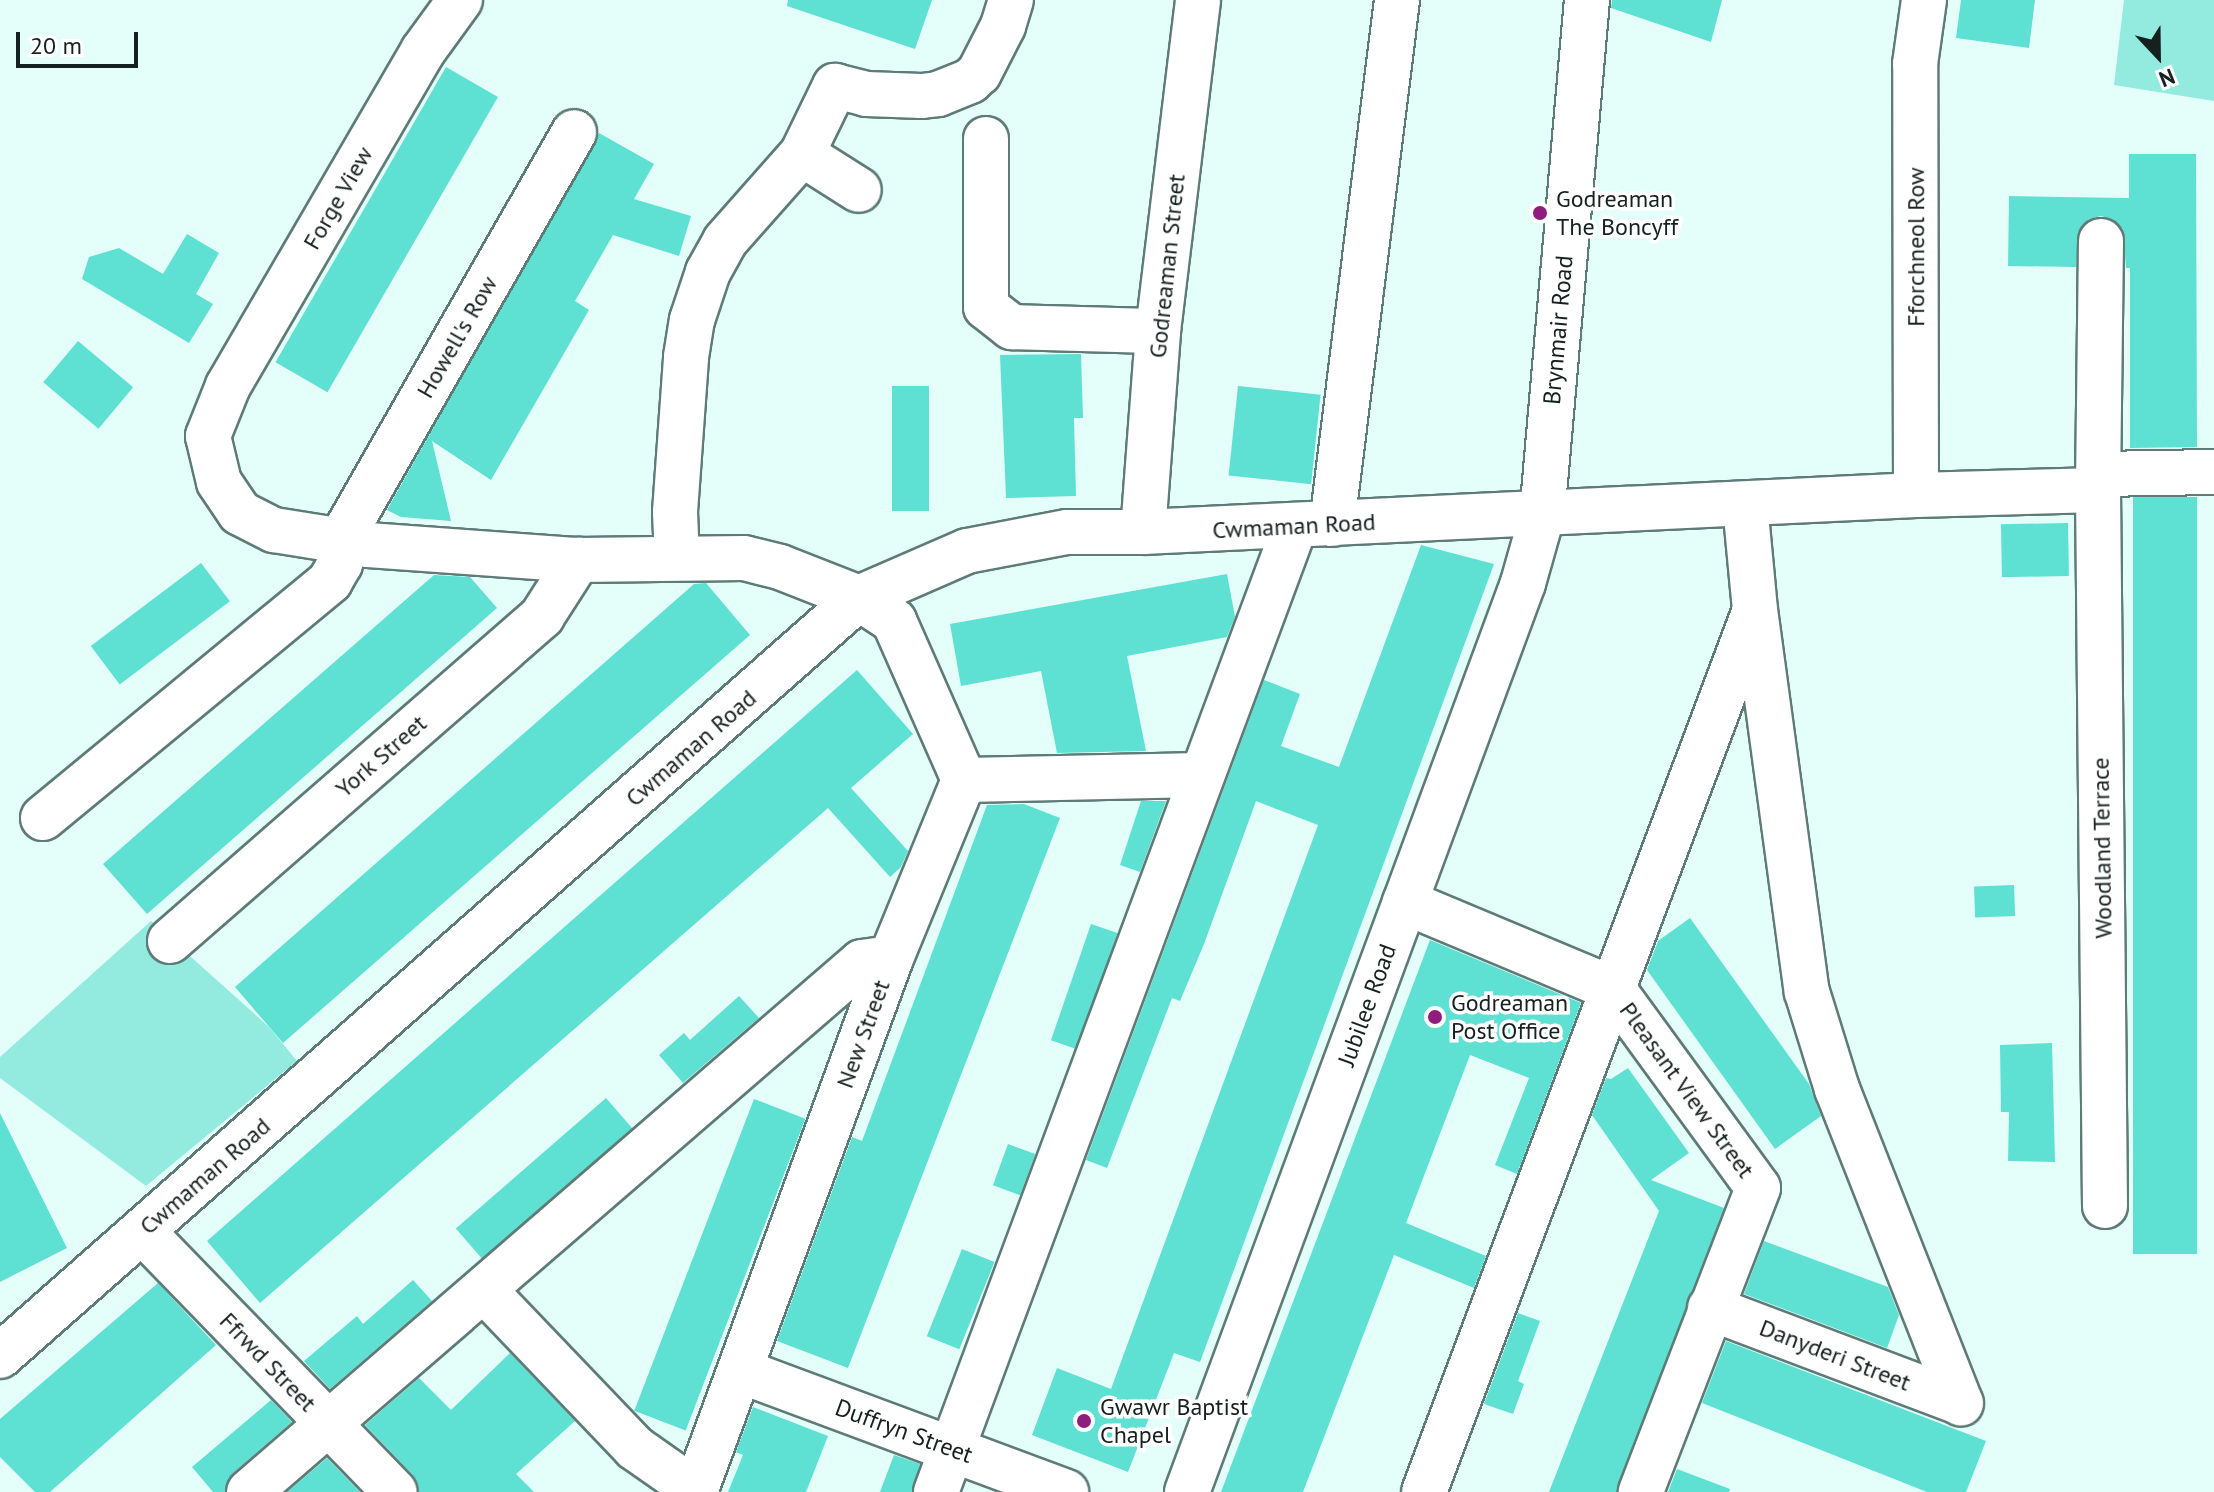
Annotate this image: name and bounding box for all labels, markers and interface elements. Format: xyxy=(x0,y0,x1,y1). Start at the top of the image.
scale bar xyxy=(20,16,142,66)
north arrow xyxy=(2118,16,2198,96)
text: 20 m xyxy=(30,30,82,61)
text: N xyxy=(2155,63,2179,94)
street label: Forge View xyxy=(297,141,379,255)
street label: Fforchneol Row xyxy=(1902,167,1930,327)
street label: Godreaman Street xyxy=(1143,173,1191,359)
place label: Godreaman The Boncyff xyxy=(1556,185,1678,241)
marker: Godreaman The Boncyff xyxy=(1531,204,1549,222)
street label: Brynmair Road xyxy=(1537,254,1579,406)
street label: Howell's Row xyxy=(411,271,503,403)
street label: Cwmaman Road xyxy=(1212,507,1376,545)
street label: Cwmaman Road xyxy=(620,683,762,813)
street label: York Street xyxy=(329,709,433,803)
street label: Woodland Terrace xyxy=(2086,757,2118,939)
street label: Jubilee Road xyxy=(1332,940,1402,1070)
street label: New Street xyxy=(830,976,896,1092)
place label: Godreaman Post Office xyxy=(1451,989,1568,1045)
street label: Pleasant View Street xyxy=(1613,996,1761,1184)
marker: Godreaman Post Office xyxy=(1426,1008,1444,1026)
street label: Cwmaman Road xyxy=(134,1111,276,1241)
street label: Ffrwd Street xyxy=(214,1307,322,1417)
street label: Danyderi Street xyxy=(1755,1313,1915,1397)
street label: Duffryn Street xyxy=(831,1393,977,1469)
place label: Gwawr Baptist Chapel xyxy=(1100,1393,1248,1449)
marker: Gwawr Baptist Chapel xyxy=(1075,1412,1093,1430)

